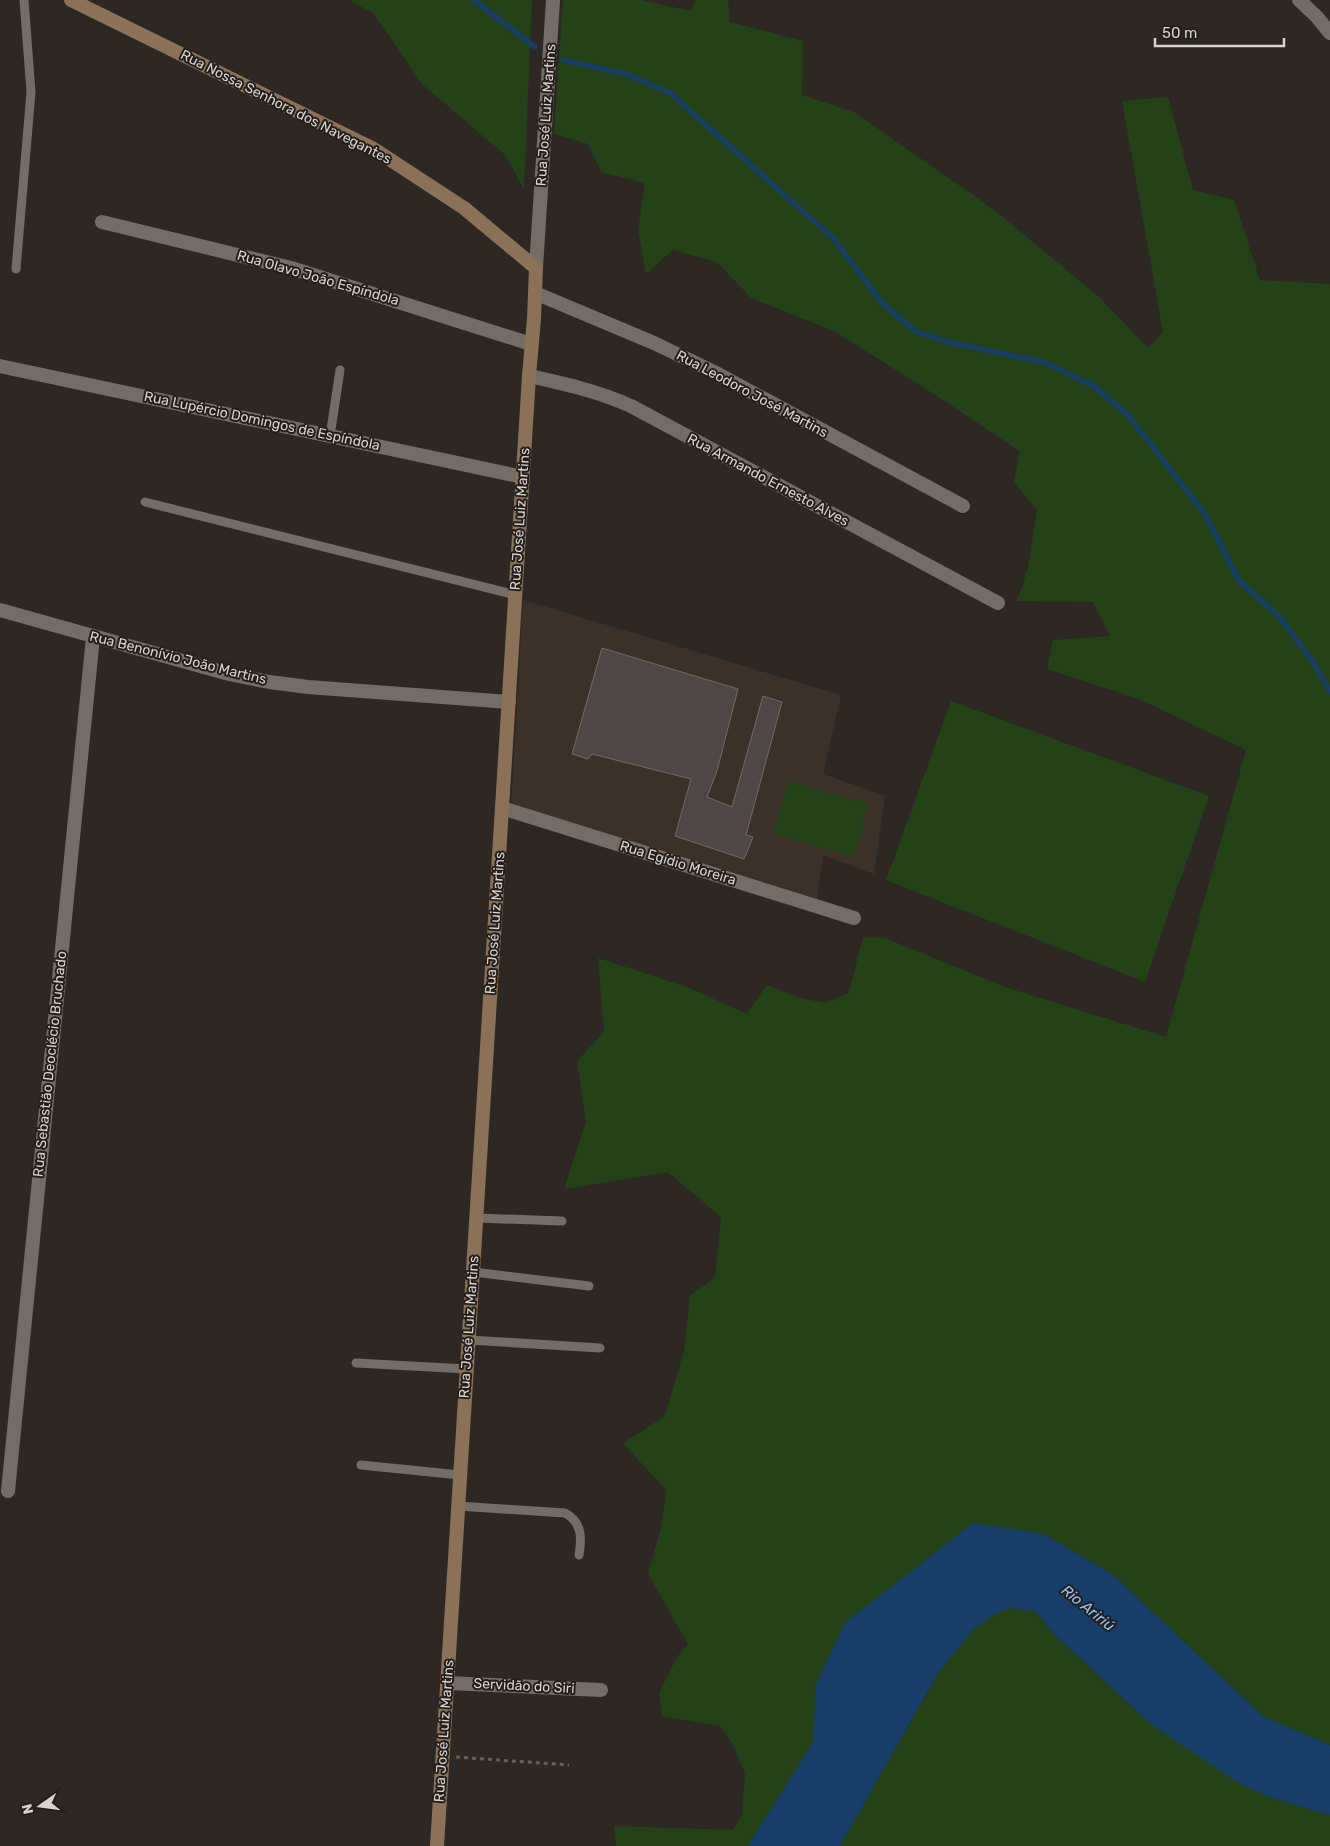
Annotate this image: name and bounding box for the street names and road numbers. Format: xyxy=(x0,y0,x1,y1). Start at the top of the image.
street label: Rua José Luiz Martins xyxy=(533,43,559,187)
street label: Rua Nossa Senhora dos Navegantes xyxy=(178,46,394,168)
street label: Rua Olavo João Espíndola xyxy=(235,247,401,309)
street label: Rua Leodoro José Martins xyxy=(673,347,831,441)
street label: Rua Lupércio Domingos de Espíndola xyxy=(143,388,381,454)
street label: Rua Armando Ernesto Alves xyxy=(684,430,852,530)
street label: Rua José Luiz Martins xyxy=(507,447,533,591)
street label: Rua Benonívio João Martins xyxy=(88,628,268,688)
street label: Rua Egídio Moreira xyxy=(618,837,738,889)
street label: Rua José Luiz Martins xyxy=(482,851,508,995)
street label: Rua Sebastião Deoclécio Bruchado xyxy=(30,950,70,1178)
street label: Rua José Luiz Martins xyxy=(456,1255,482,1399)
street label: Rua José Luiz Martins xyxy=(431,1659,457,1803)
street label: Servidão do Siri xyxy=(473,1675,575,1697)

